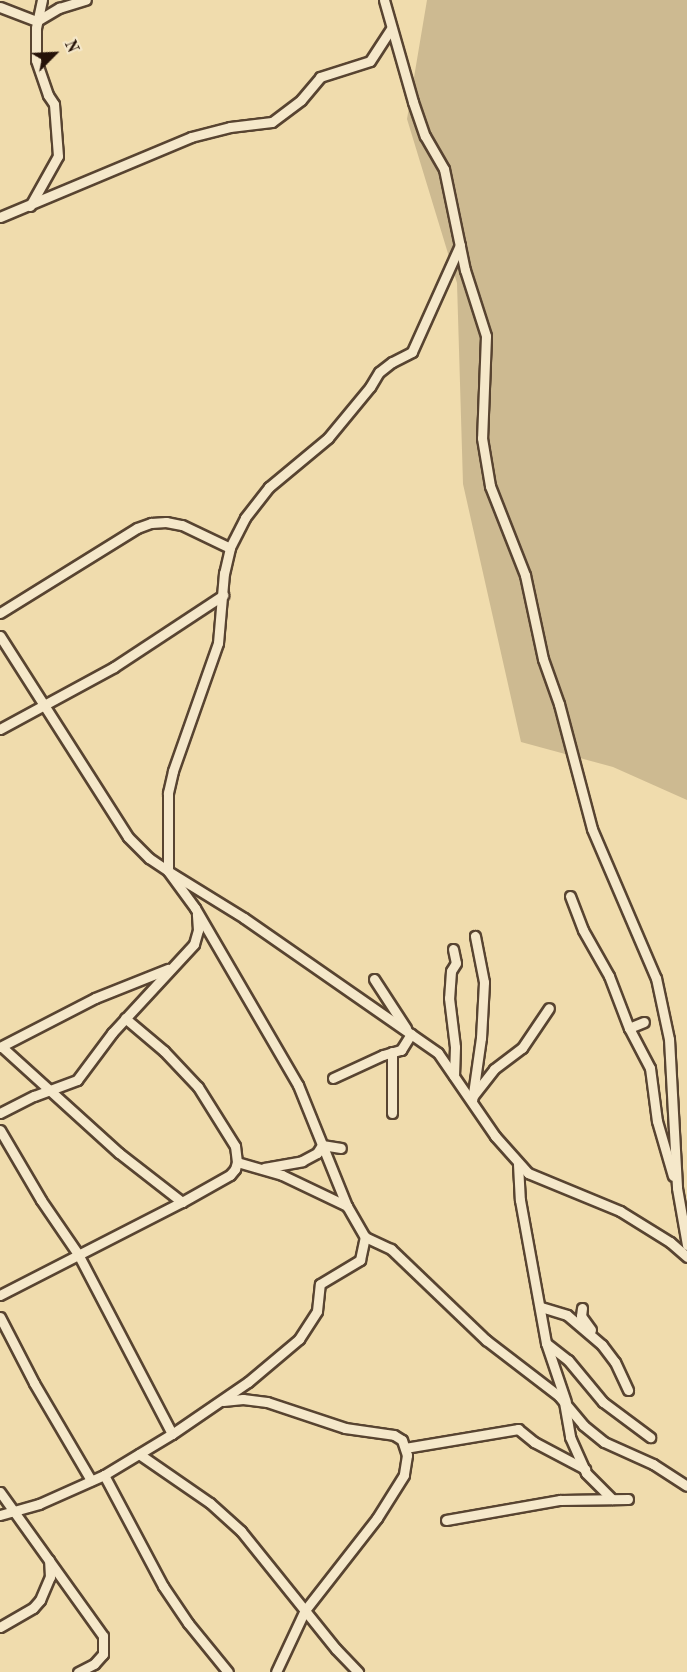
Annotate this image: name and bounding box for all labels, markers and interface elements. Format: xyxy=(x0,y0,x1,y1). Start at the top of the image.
north arrow xyxy=(24,24,84,84)
text: N xyxy=(61,38,80,56)

